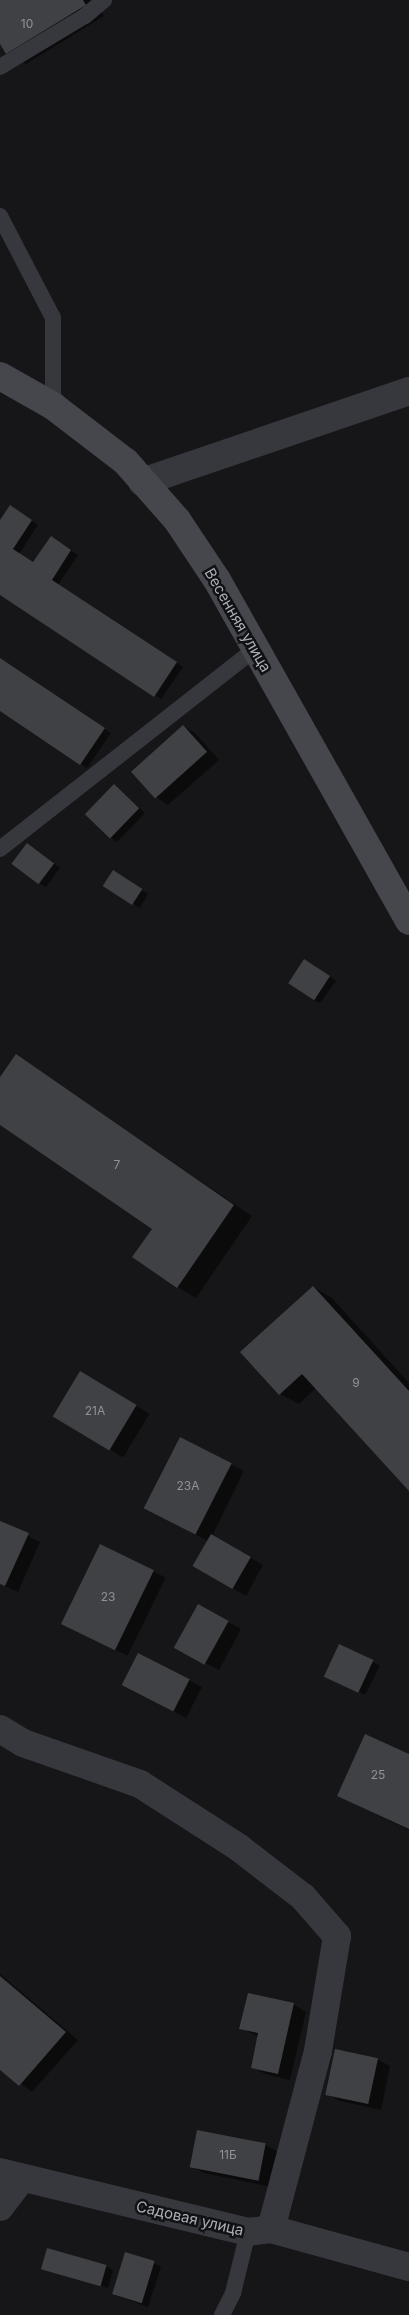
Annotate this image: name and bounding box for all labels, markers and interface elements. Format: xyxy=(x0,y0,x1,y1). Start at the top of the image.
house number: 10 xyxy=(21,17,33,31)
street label: Весенняя улица xyxy=(201,565,275,675)
house number: 7 xyxy=(114,1158,120,1172)
house number: 9 xyxy=(352,1376,360,1390)
house number: 21А xyxy=(85,1404,105,1418)
house number: 23А xyxy=(176,1479,200,1493)
house number: 23 xyxy=(101,1590,115,1604)
house number: 25 xyxy=(371,1768,385,1782)
house number: 11Б xyxy=(219,2148,237,2162)
street label: Садовая улица xyxy=(134,2197,246,2239)

